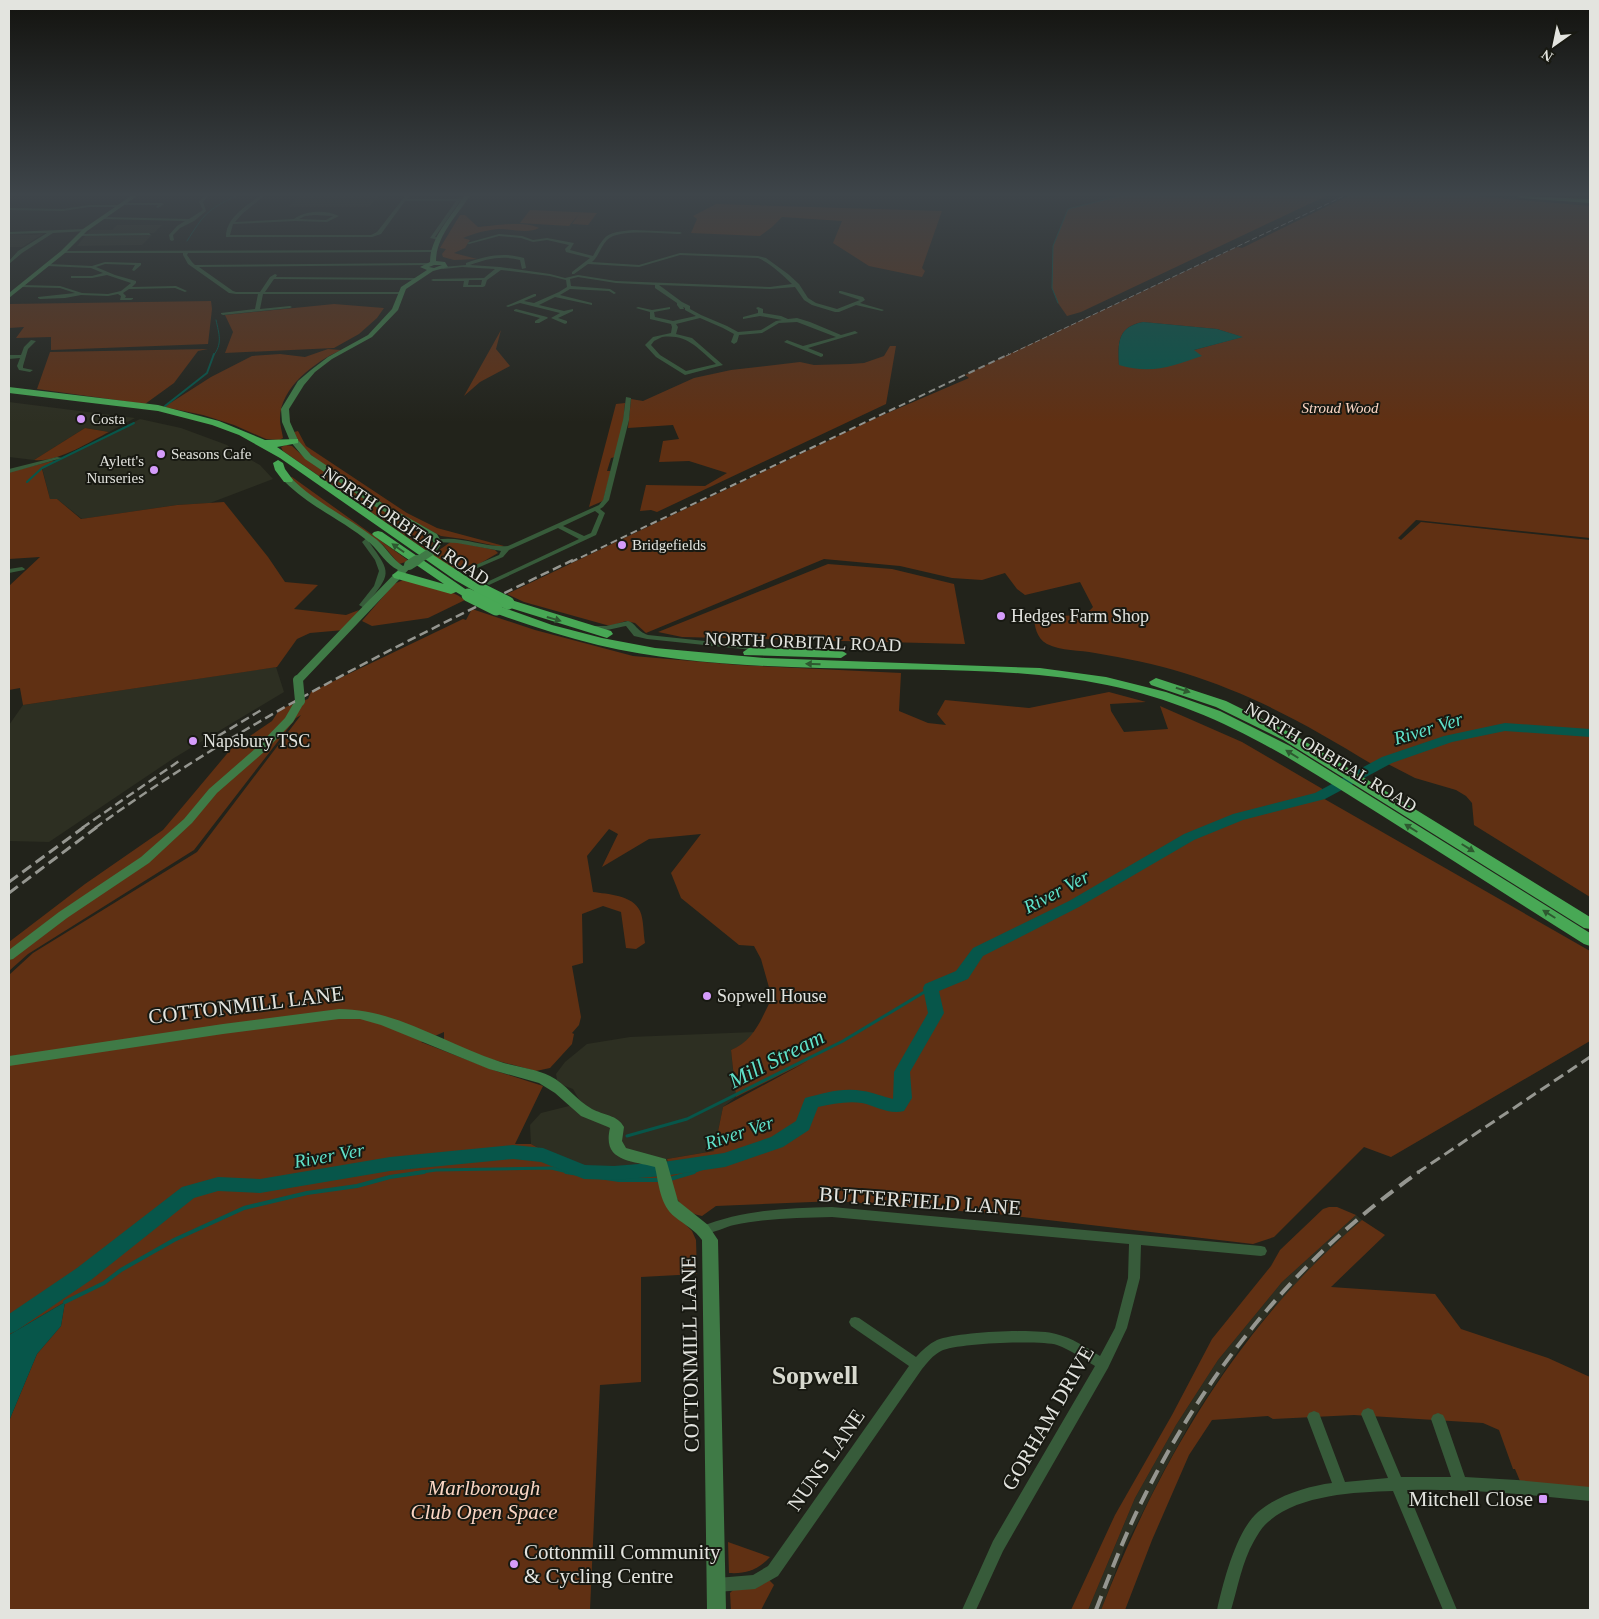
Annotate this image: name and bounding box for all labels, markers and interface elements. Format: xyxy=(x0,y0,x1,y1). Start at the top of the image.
north arrow xyxy=(1529,20,1579,70)
text: N xyxy=(1539,46,1556,65)
park label: Stroud Wood xyxy=(1302,400,1379,416)
place label: Costa xyxy=(91,411,126,427)
marker: Costa xyxy=(75,413,87,425)
place label: Seasons Cafe xyxy=(171,446,252,462)
marker: Seasons Cafe xyxy=(155,448,167,460)
place label: Aylett's Nurseries xyxy=(87,453,144,486)
street label: NORTH ORBITAL ROAD xyxy=(319,463,493,589)
marker: Aylett's Nurseries xyxy=(148,464,160,476)
place label: Bridgefields xyxy=(632,537,706,553)
marker: Bridgefields xyxy=(616,539,628,551)
one-way arrow xyxy=(392,543,405,553)
place label: Hedges Farm Shop xyxy=(1011,606,1149,626)
marker: Hedges Farm Shop xyxy=(995,610,1007,622)
one-way arrow xyxy=(547,615,562,623)
street label: NORTH ORBITAL ROAD xyxy=(704,629,902,655)
one-way arrow xyxy=(805,659,821,667)
one-way arrow xyxy=(1175,687,1190,695)
street label: NORTH ORBITAL ROAD xyxy=(1241,698,1421,816)
water label: River Ver xyxy=(1390,708,1466,749)
place label: Napsbury TSC xyxy=(203,731,310,751)
marker: Napsbury TSC xyxy=(187,735,199,747)
one-way arrow xyxy=(1286,749,1299,758)
one-way arrow xyxy=(1405,823,1418,832)
one-way arrow xyxy=(1461,843,1474,853)
water label: River Ver xyxy=(1019,865,1093,918)
one-way arrow xyxy=(1542,909,1555,918)
street label: COTTONMILL LANE xyxy=(147,981,345,1029)
place label: Sopwell House xyxy=(717,986,827,1006)
marker: Sopwell House xyxy=(701,990,713,1002)
water label: Mill Stream xyxy=(723,1024,828,1094)
water label: River Ver xyxy=(701,1111,777,1154)
water label: River Ver xyxy=(291,1139,367,1172)
street label: BUTTERFIELD LANE xyxy=(818,1182,1022,1220)
street label: COTTONMILL LANE xyxy=(676,1256,704,1452)
street label: GORHAM DRIVE xyxy=(997,1342,1099,1494)
district label: Sopwell xyxy=(772,1361,858,1390)
street label: NUNS LANE xyxy=(782,1405,870,1515)
park label: Marlborough Club Open Space xyxy=(411,1476,557,1524)
place label: Mitchell Close xyxy=(1409,1487,1533,1511)
marker: Mitchell Close xyxy=(1537,1493,1549,1505)
place label: Cottonmill Community & Cycling Centre xyxy=(524,1540,721,1588)
marker: Cottonmill Community & Cycling Centre xyxy=(508,1558,520,1570)

